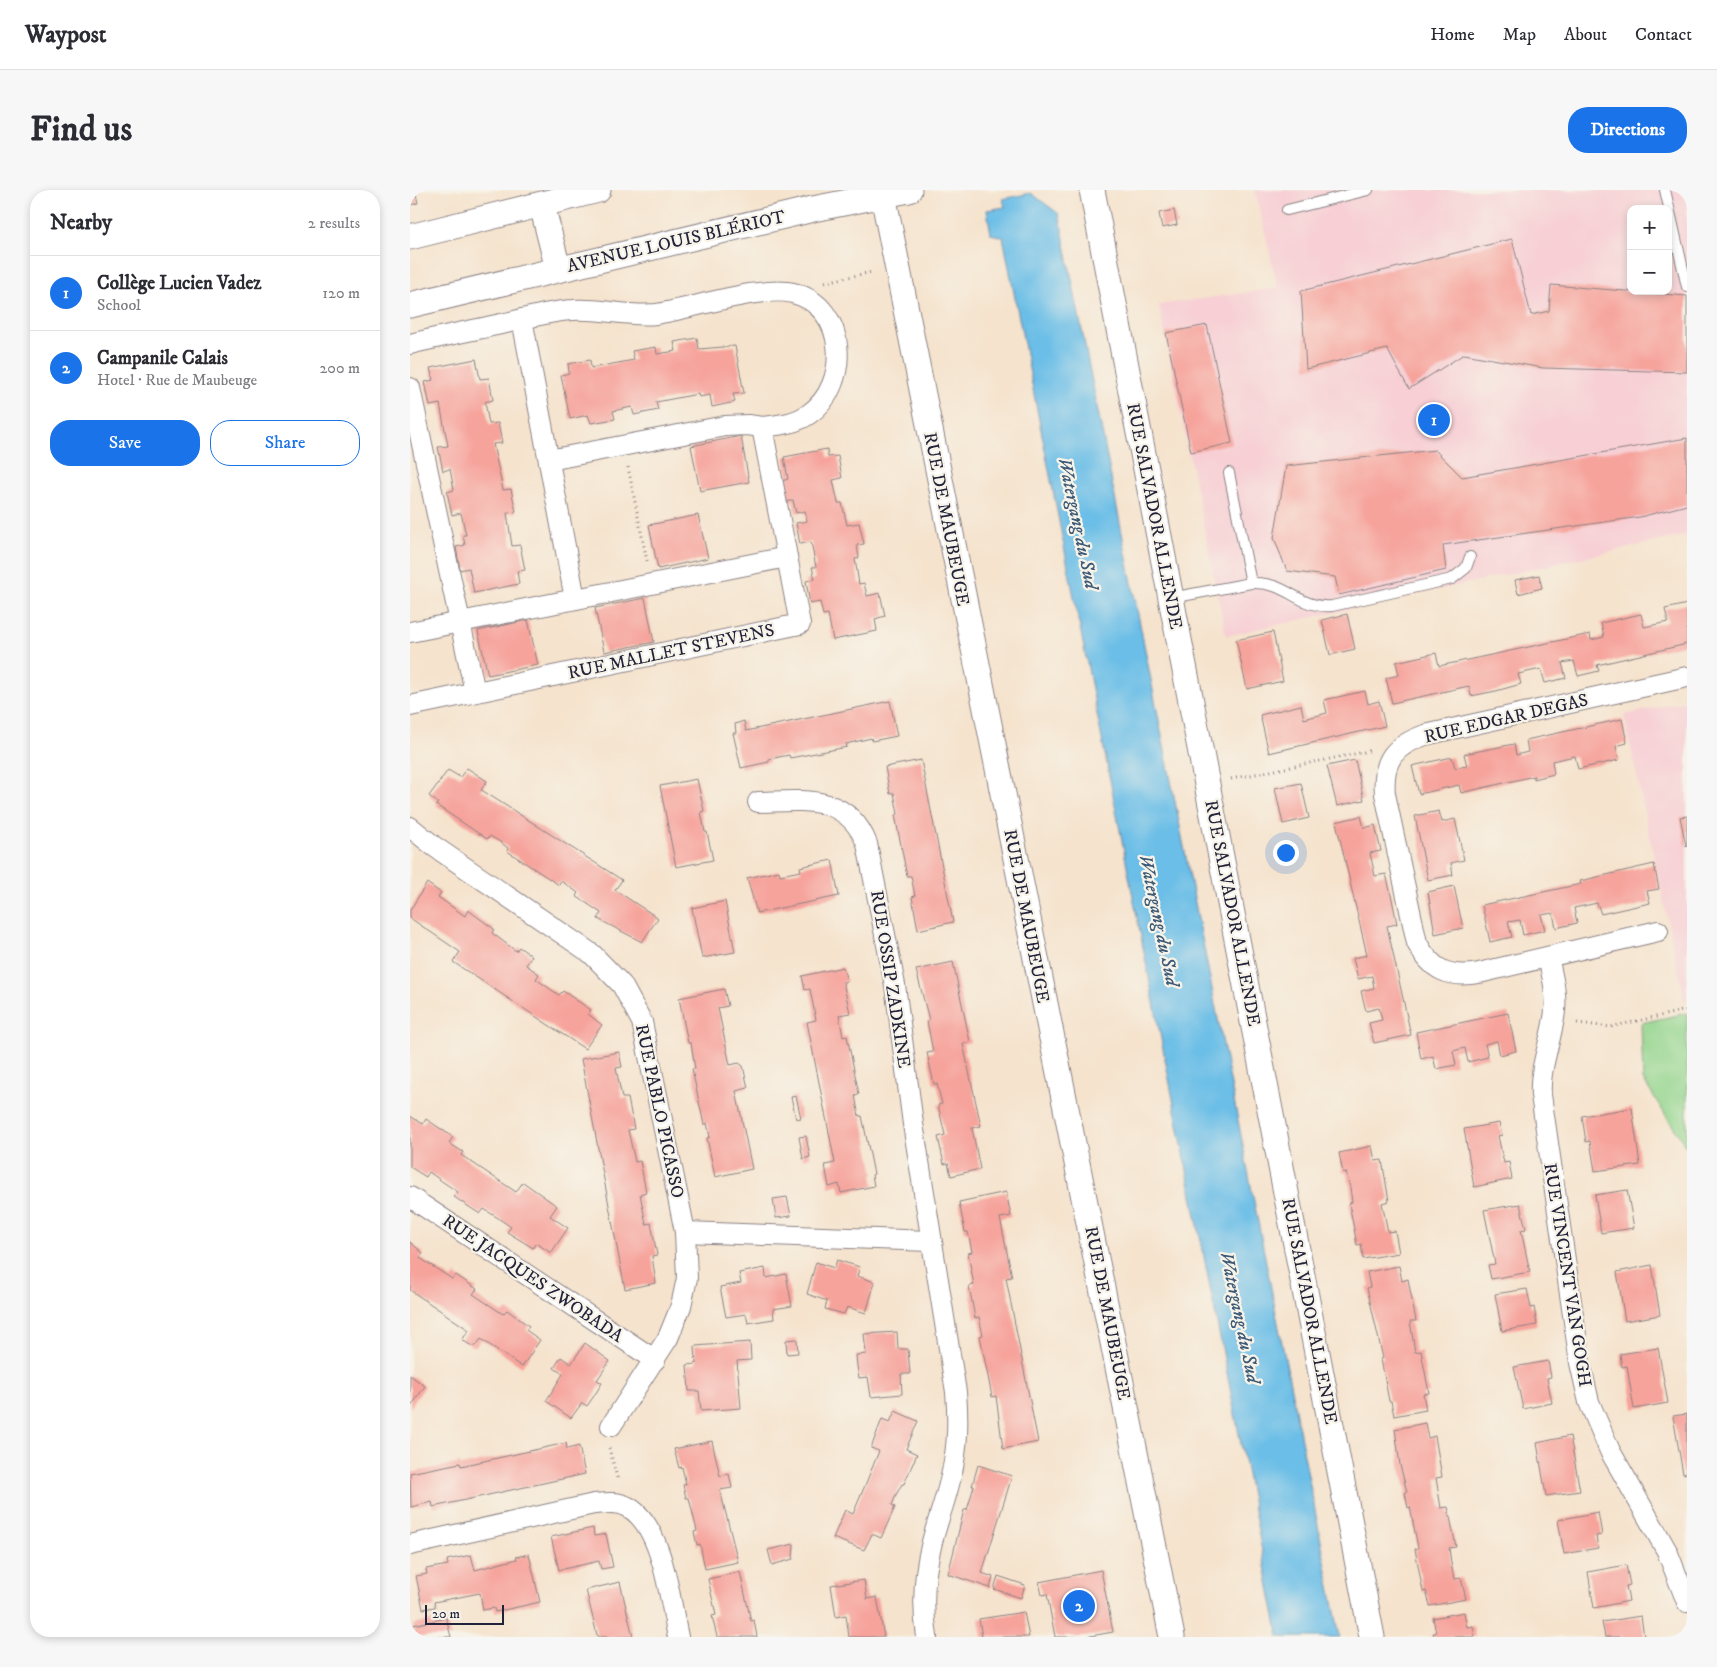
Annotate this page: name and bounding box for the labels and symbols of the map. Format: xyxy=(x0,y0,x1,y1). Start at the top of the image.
street label: AVENUE LOUIS BLÉRIOT xyxy=(565,206,788,278)
street label: RUE SALVADOR ALLENDE xyxy=(1121,401,1187,631)
pin: 1 xyxy=(1418,401,1450,439)
street label: RUE DE MAUBEUGE xyxy=(918,430,974,608)
water label: Watergang du Sud xyxy=(1052,455,1103,594)
street label: RUE MALLET STEVENS xyxy=(566,619,776,685)
street label: RUE EDGAR DEGAS xyxy=(1422,689,1590,749)
street label: RUE SALVADOR ALLENDE xyxy=(1199,798,1265,1028)
street label: RUE DE MAUBEUGE xyxy=(998,827,1054,1005)
your location xyxy=(1273,840,1299,866)
water label: Watergang du Sud xyxy=(1133,852,1184,991)
street label: RUE OSSIP ZADKINE xyxy=(865,889,915,1070)
street label: RUE PABLO PICASSO xyxy=(630,1022,688,1200)
street label: RUE VINCENT VAN GOGH xyxy=(1538,1162,1596,1389)
street label: RUE SALVADOR ALLENDE xyxy=(1276,1196,1342,1426)
street label: RUE JACQUES ZWOBADA xyxy=(438,1210,628,1348)
street label: RUE DE MAUBEUGE xyxy=(1079,1224,1135,1402)
water label: Watergang du Sud xyxy=(1214,1249,1265,1388)
pin: 2 xyxy=(1063,1587,1095,1625)
scale bar xyxy=(425,1602,504,1625)

